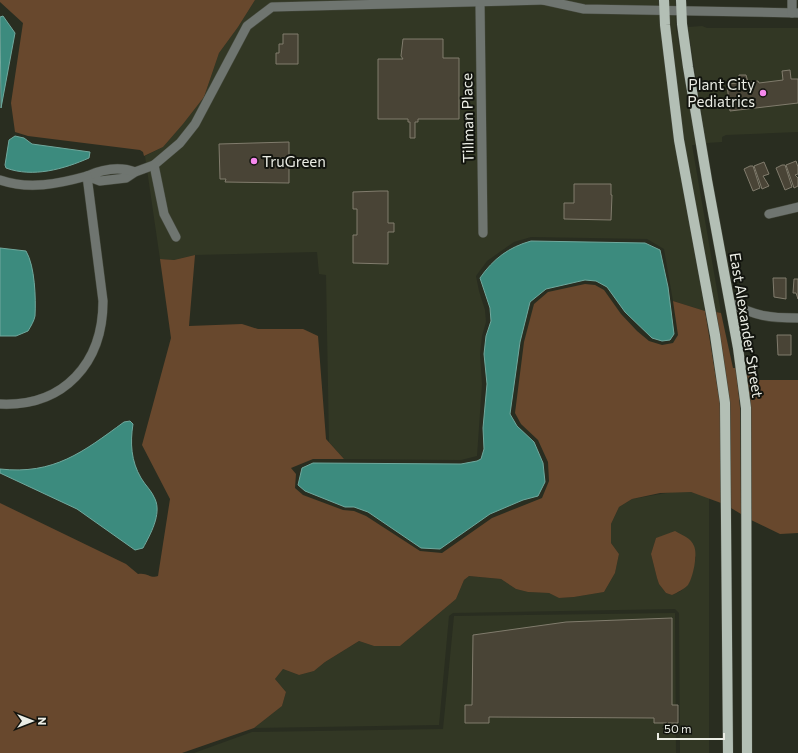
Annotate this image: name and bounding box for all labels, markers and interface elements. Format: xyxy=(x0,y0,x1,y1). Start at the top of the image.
street label: Tillman Place xyxy=(457,73,477,163)
place label: Plant City Pediatrics xyxy=(687,75,755,110)
marker: Plant City Pediatrics xyxy=(758,88,768,98)
place label: TruGreen xyxy=(262,152,326,170)
marker: TruGreen xyxy=(249,156,259,166)
street label: East Alexander Street xyxy=(727,251,767,399)
north arrow xyxy=(12,701,52,741)
scale bar xyxy=(658,715,724,741)
text: N xyxy=(36,717,49,725)
text: 50 m xyxy=(664,721,692,735)

